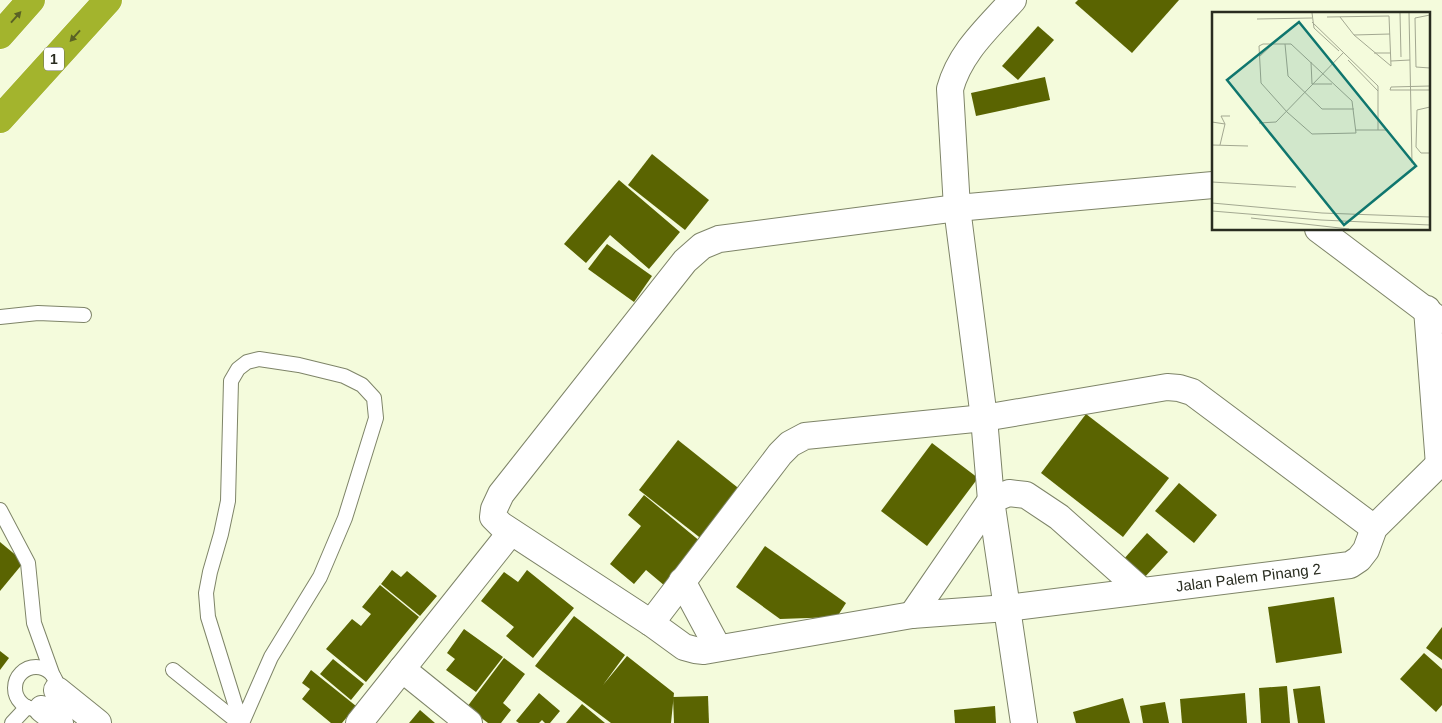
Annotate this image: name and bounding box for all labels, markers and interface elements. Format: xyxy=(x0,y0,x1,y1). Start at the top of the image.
one-way arrow xyxy=(10,11,21,24)
inset map xyxy=(1212,12,1430,230)
one-way arrow xyxy=(70,30,81,42)
road number: 1 xyxy=(44,48,64,70)
street label: Jalan Palem Pinang 2 xyxy=(1175,560,1322,595)

